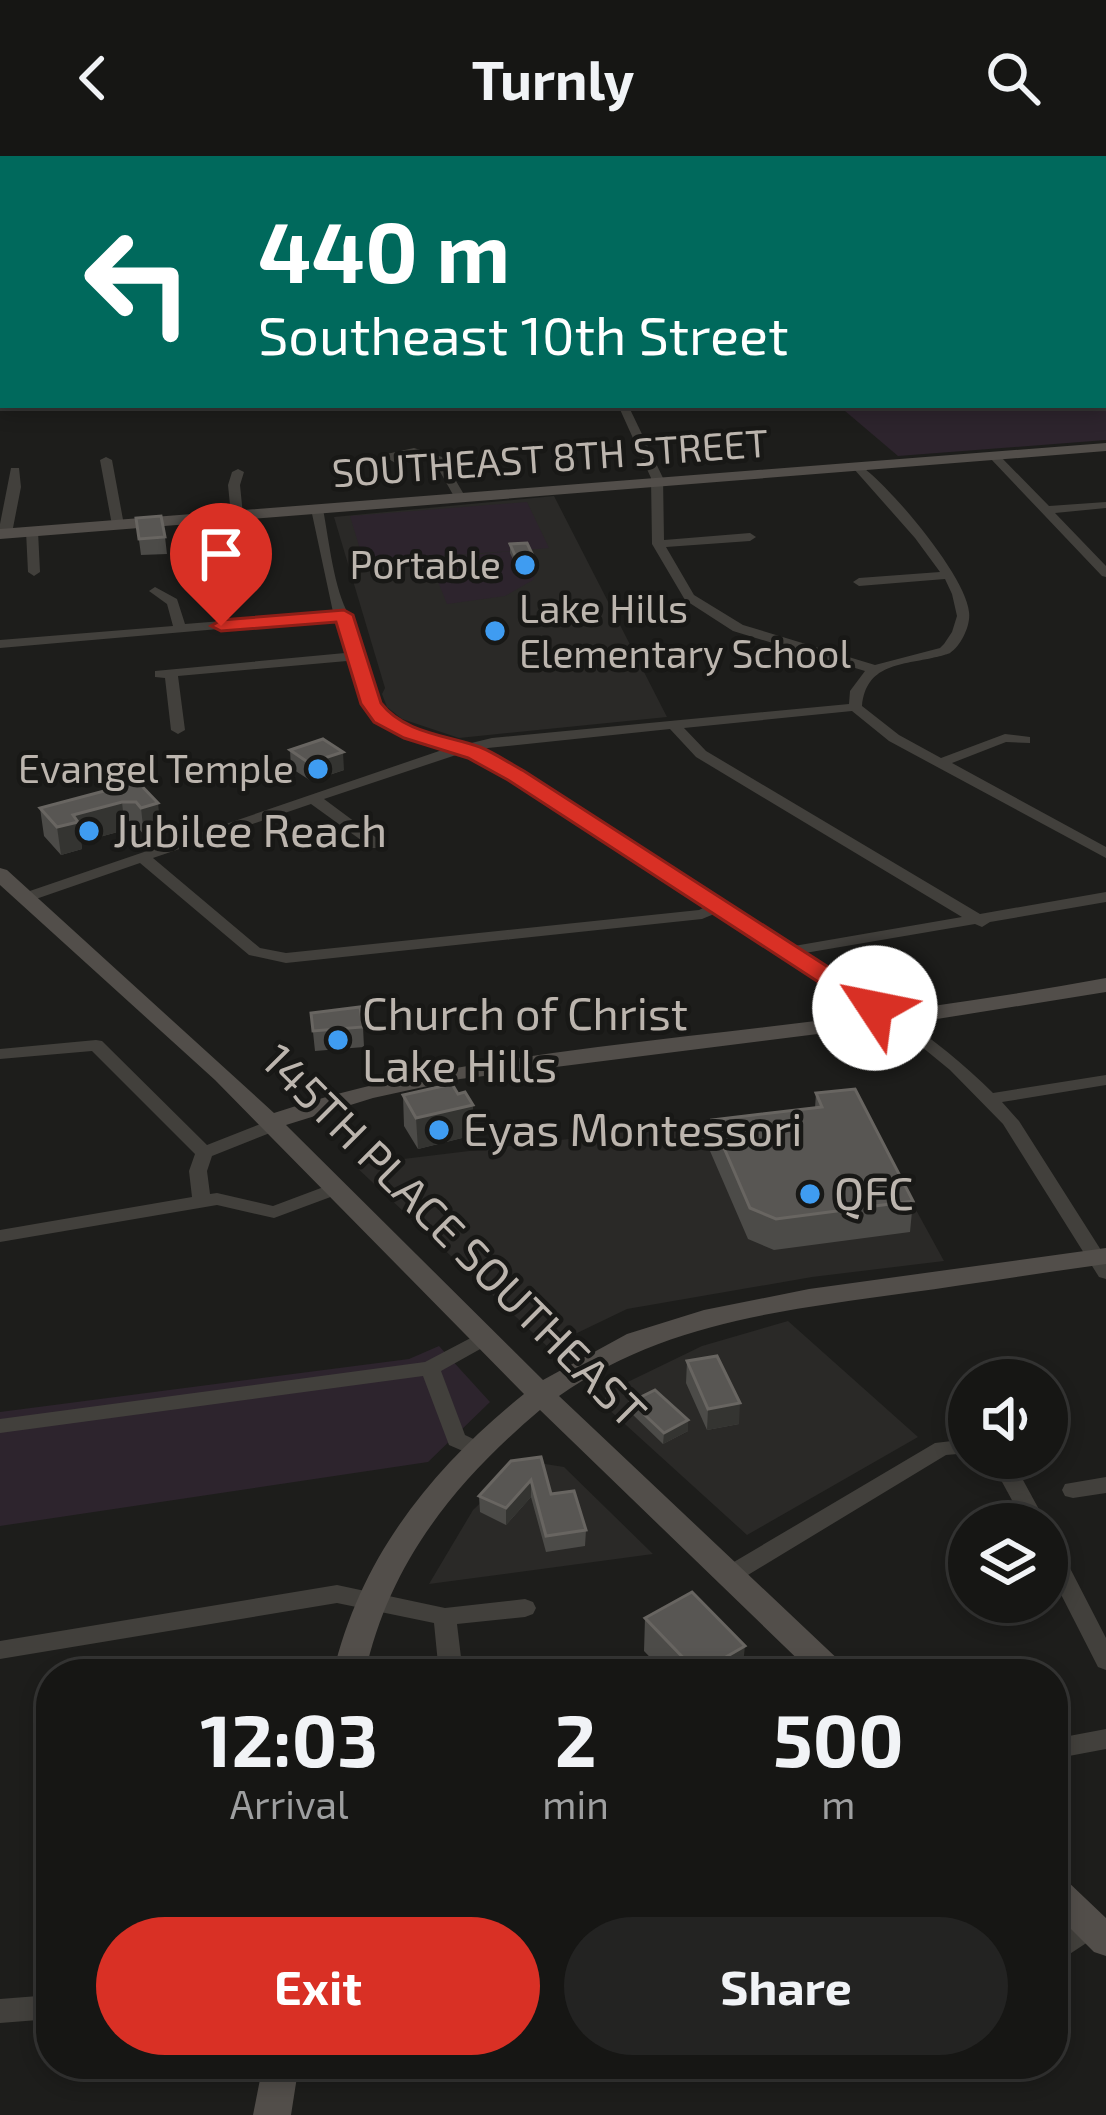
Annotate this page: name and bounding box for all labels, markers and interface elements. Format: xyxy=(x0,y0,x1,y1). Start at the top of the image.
icon: back xyxy=(60,45,126,111)
icon: search xyxy=(980,45,1046,111)
text: Turnly xyxy=(472,46,634,111)
text: 440 m xyxy=(258,199,510,300)
icon: left xyxy=(60,204,216,360)
text: Southeast 10th Street xyxy=(258,301,789,366)
street label: SOUTHEAST 8TH STREET xyxy=(330,418,770,495)
pin xyxy=(170,503,272,626)
icon: arrive xyxy=(188,521,254,587)
place label: Portable xyxy=(349,540,501,587)
marker: Portable xyxy=(512,552,538,578)
place label: Lake Hills Elementary School xyxy=(519,584,851,676)
marker: Lake Hills Elementary School xyxy=(482,618,508,644)
place label: Evangel Temple xyxy=(18,744,294,791)
marker: Evangel Temple xyxy=(305,756,331,782)
place label: Jubilee Reach xyxy=(113,802,387,856)
marker: Jubilee Reach xyxy=(76,818,102,844)
position arrow xyxy=(812,945,938,1071)
place label: Church of Christ Lake Hills xyxy=(362,985,688,1091)
marker: Church of Christ Lake Hills xyxy=(325,1027,351,1053)
street label: 145TH PLACE SOUTHEAST xyxy=(252,1032,658,1438)
place label: Eyas Montessori xyxy=(463,1101,802,1155)
marker: Eyas Montessori xyxy=(426,1117,452,1143)
place label: QFC xyxy=(834,1165,914,1220)
marker: QFC xyxy=(797,1181,823,1207)
map controls xyxy=(948,1359,1068,1623)
button: sound xyxy=(948,1359,1068,1479)
button: layers xyxy=(948,1503,1068,1623)
text: 12:03 xyxy=(200,1695,378,1781)
text: 2 xyxy=(555,1695,596,1781)
text: 500 xyxy=(773,1695,904,1781)
text: Arrival xyxy=(230,1780,348,1827)
text: min xyxy=(542,1780,609,1827)
text: m xyxy=(821,1780,855,1827)
button: Exit xyxy=(96,1917,540,2055)
button: Share xyxy=(564,1917,1008,2055)

